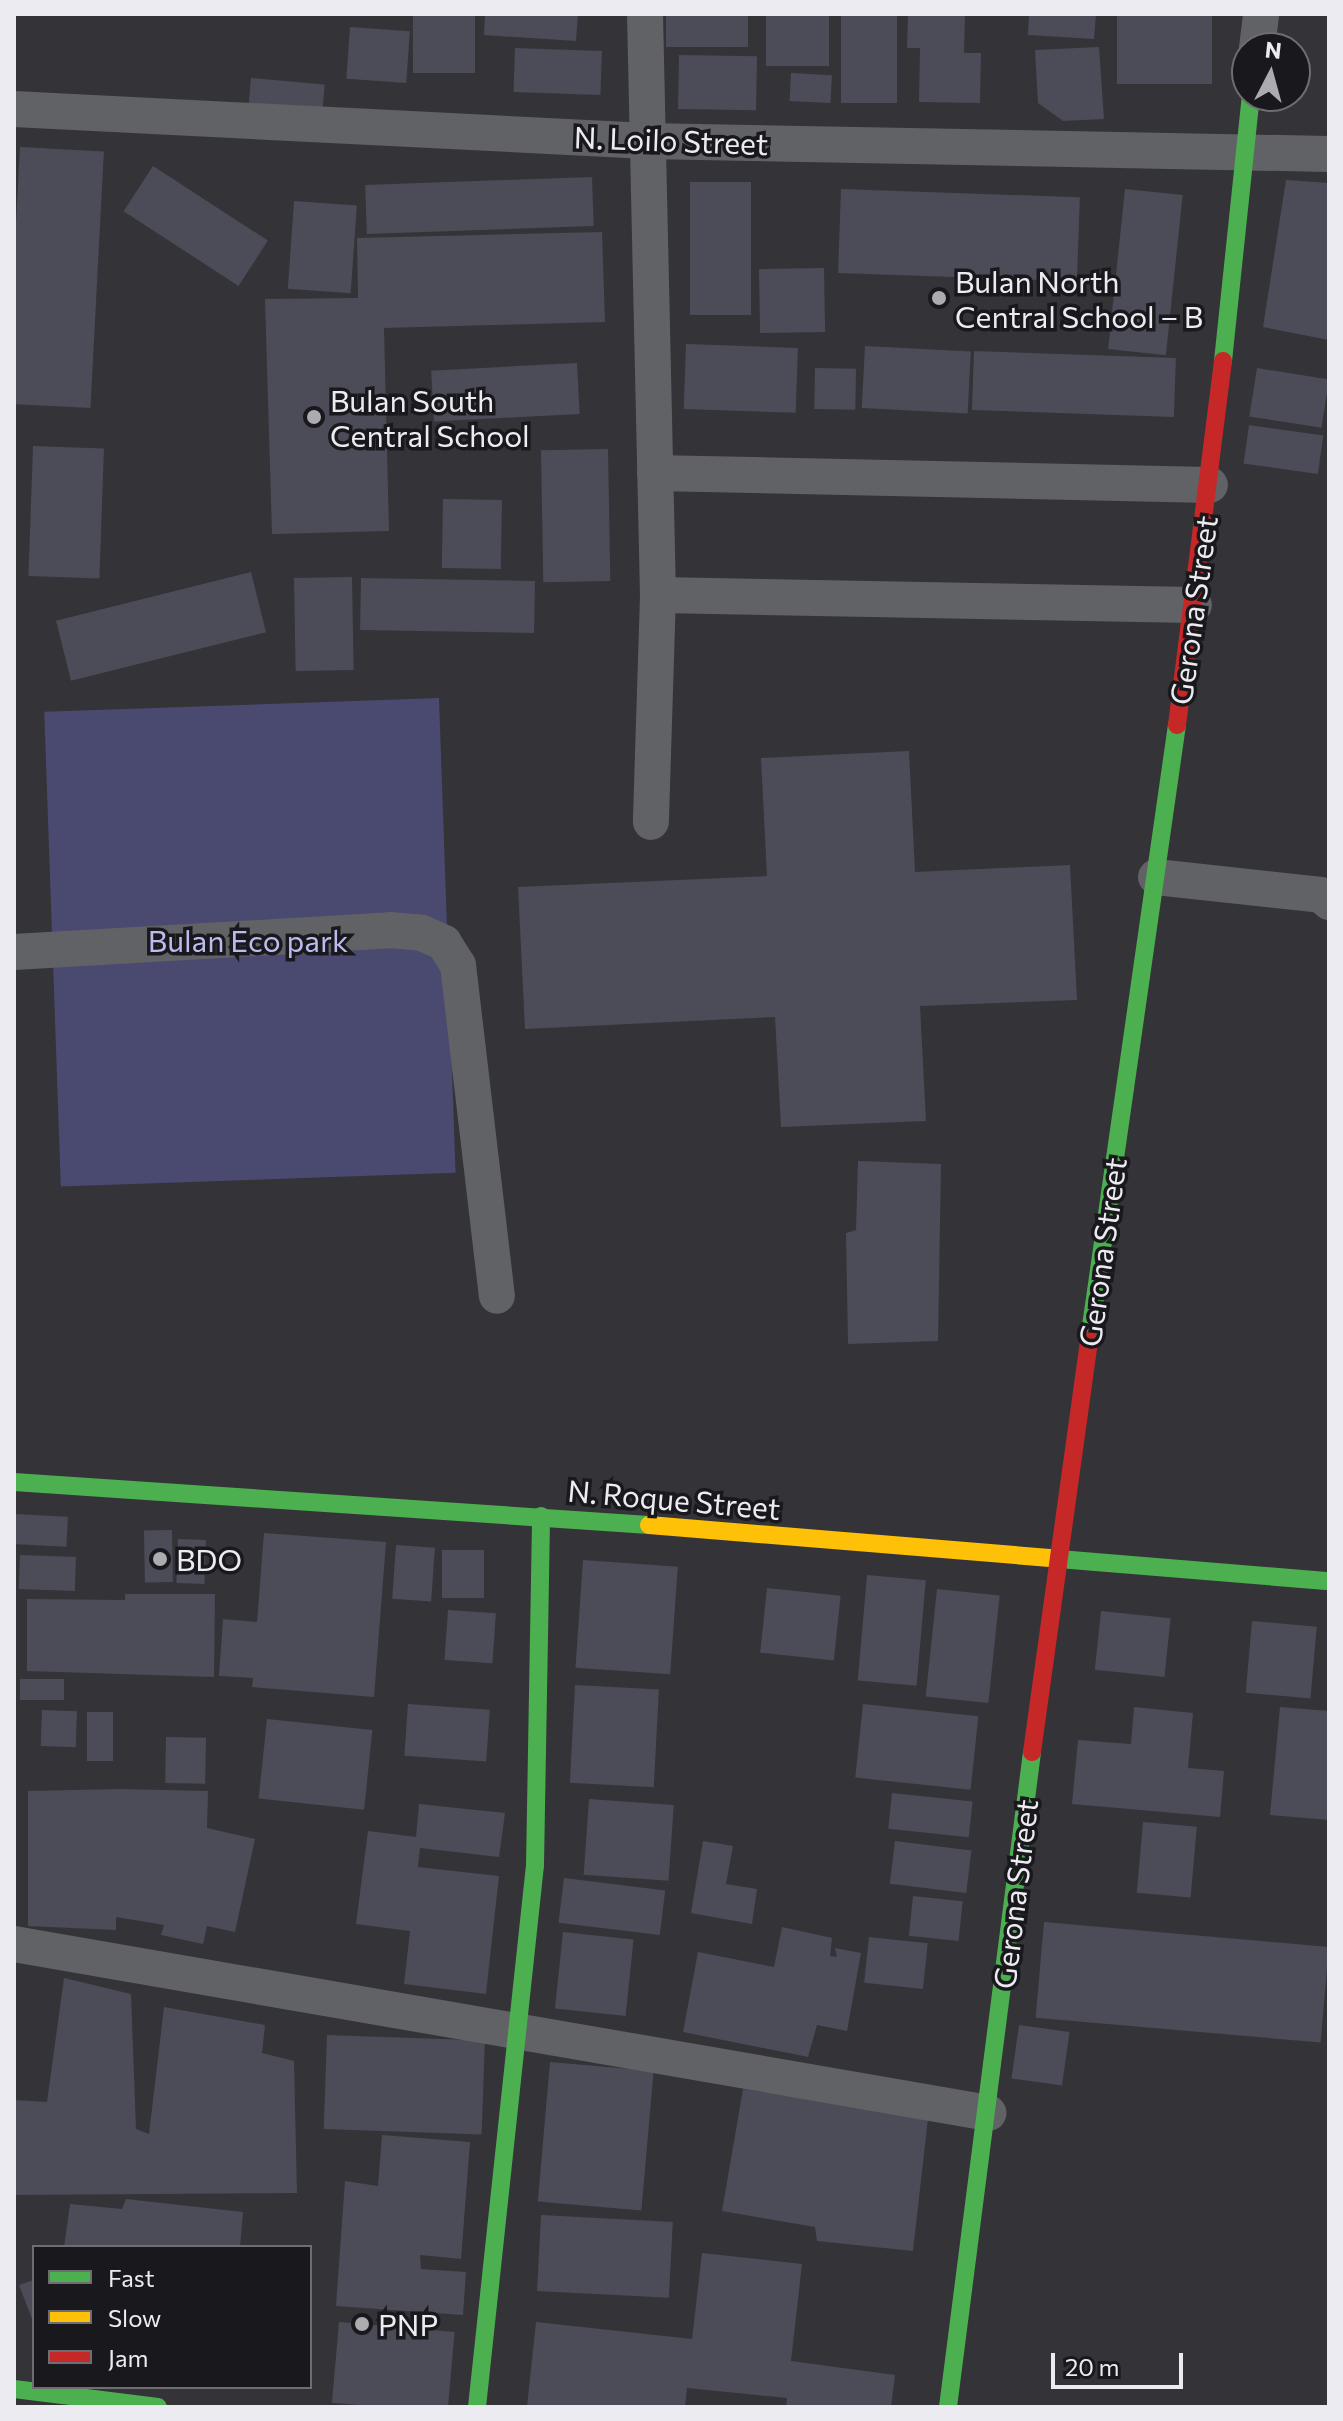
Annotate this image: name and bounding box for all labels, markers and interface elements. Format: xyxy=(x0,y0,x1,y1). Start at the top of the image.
north arrow xyxy=(1231,32,1311,112)
text: N xyxy=(1264,35,1283,64)
street label: N. Loilo Street xyxy=(573,119,769,161)
place label: Bulan North Central School – B xyxy=(955,263,1203,334)
marker: Bulan North Central School – B xyxy=(930,289,948,307)
place label: Bulan South Central School xyxy=(330,382,530,452)
marker: Bulan South Central School xyxy=(305,408,323,426)
street label: Gerona Street xyxy=(1162,513,1224,707)
park label: Bulan Eco park xyxy=(148,922,348,958)
street label: Gerona Street xyxy=(1071,1155,1133,1349)
street label: N. Roque Street xyxy=(566,1472,782,1526)
place label: BDO xyxy=(176,1541,242,1577)
marker: BDO xyxy=(151,1550,169,1568)
street label: Gerona Street xyxy=(986,1797,1044,1991)
legend xyxy=(32,2245,312,2389)
text: Fast xyxy=(108,2263,155,2292)
text: Slow xyxy=(108,2303,161,2332)
place label: PNP xyxy=(378,2306,438,2342)
marker: PNP xyxy=(353,2315,371,2333)
scale bar xyxy=(1055,2337,1187,2387)
text: Jam xyxy=(108,2343,148,2372)
text: 20 m xyxy=(1065,2352,1119,2381)

